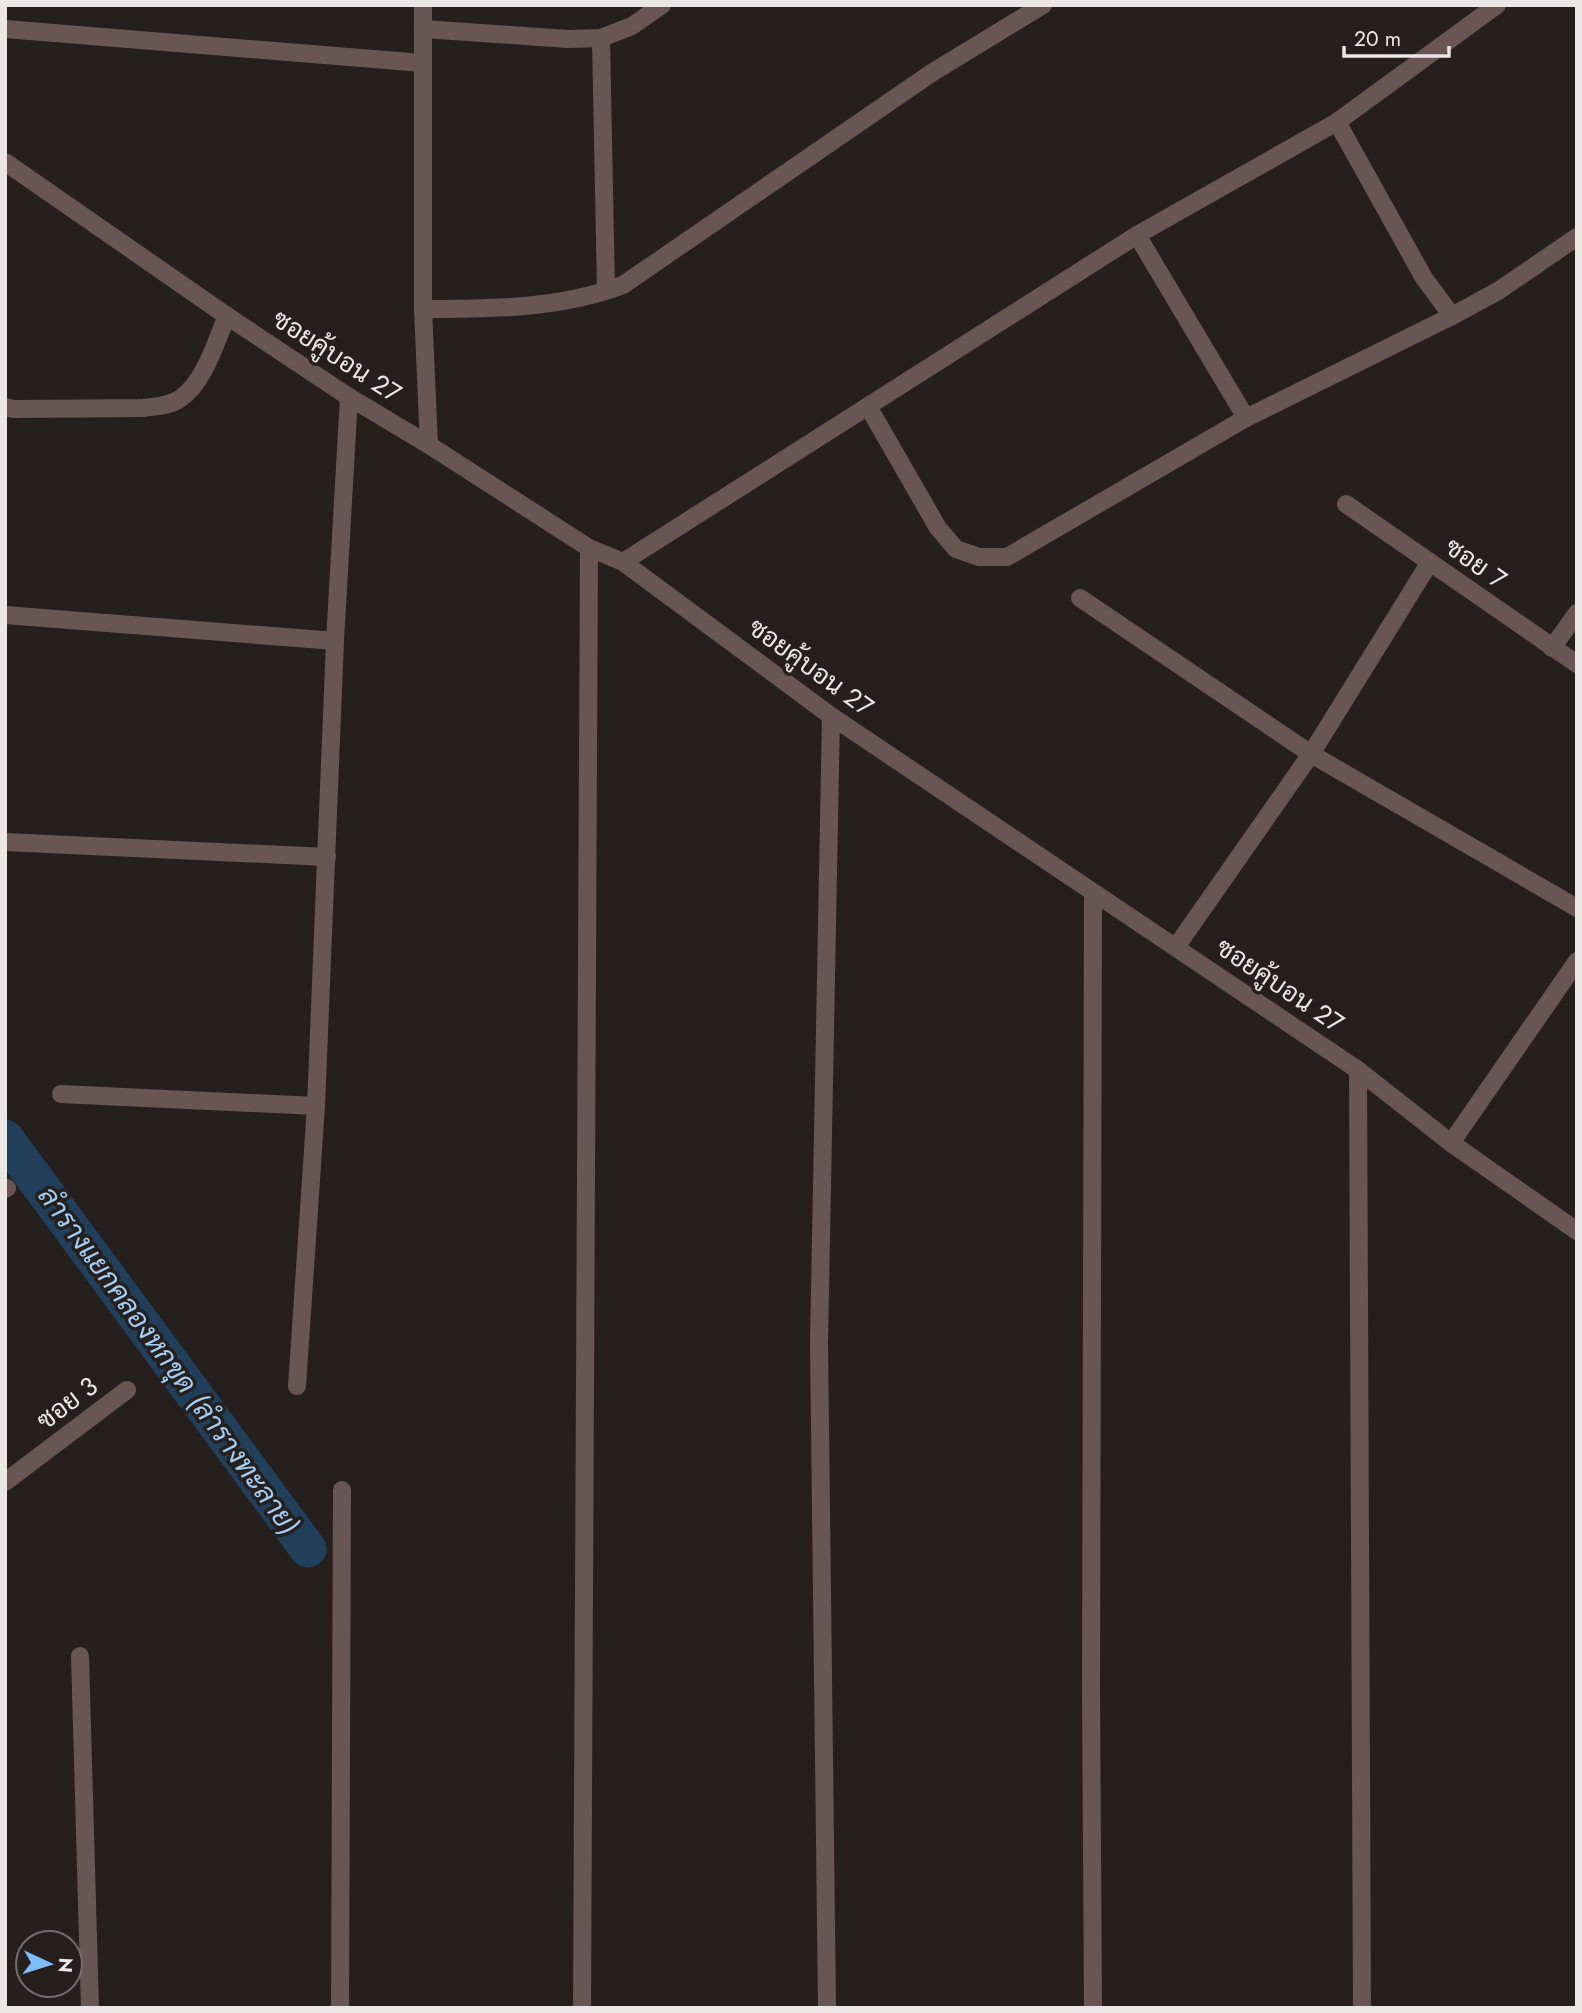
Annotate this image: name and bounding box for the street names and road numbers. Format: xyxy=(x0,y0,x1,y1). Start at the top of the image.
street label: ซอยคู้บอน 27 xyxy=(265,300,409,412)
street label: ซอย 7 xyxy=(1437,528,1515,598)
street label: ซอยคู้บอน 27 xyxy=(741,609,882,726)
street label: ซอยคู้บอน 27 xyxy=(1209,928,1352,1042)
street label: ซอย 3 xyxy=(28,1367,106,1439)

